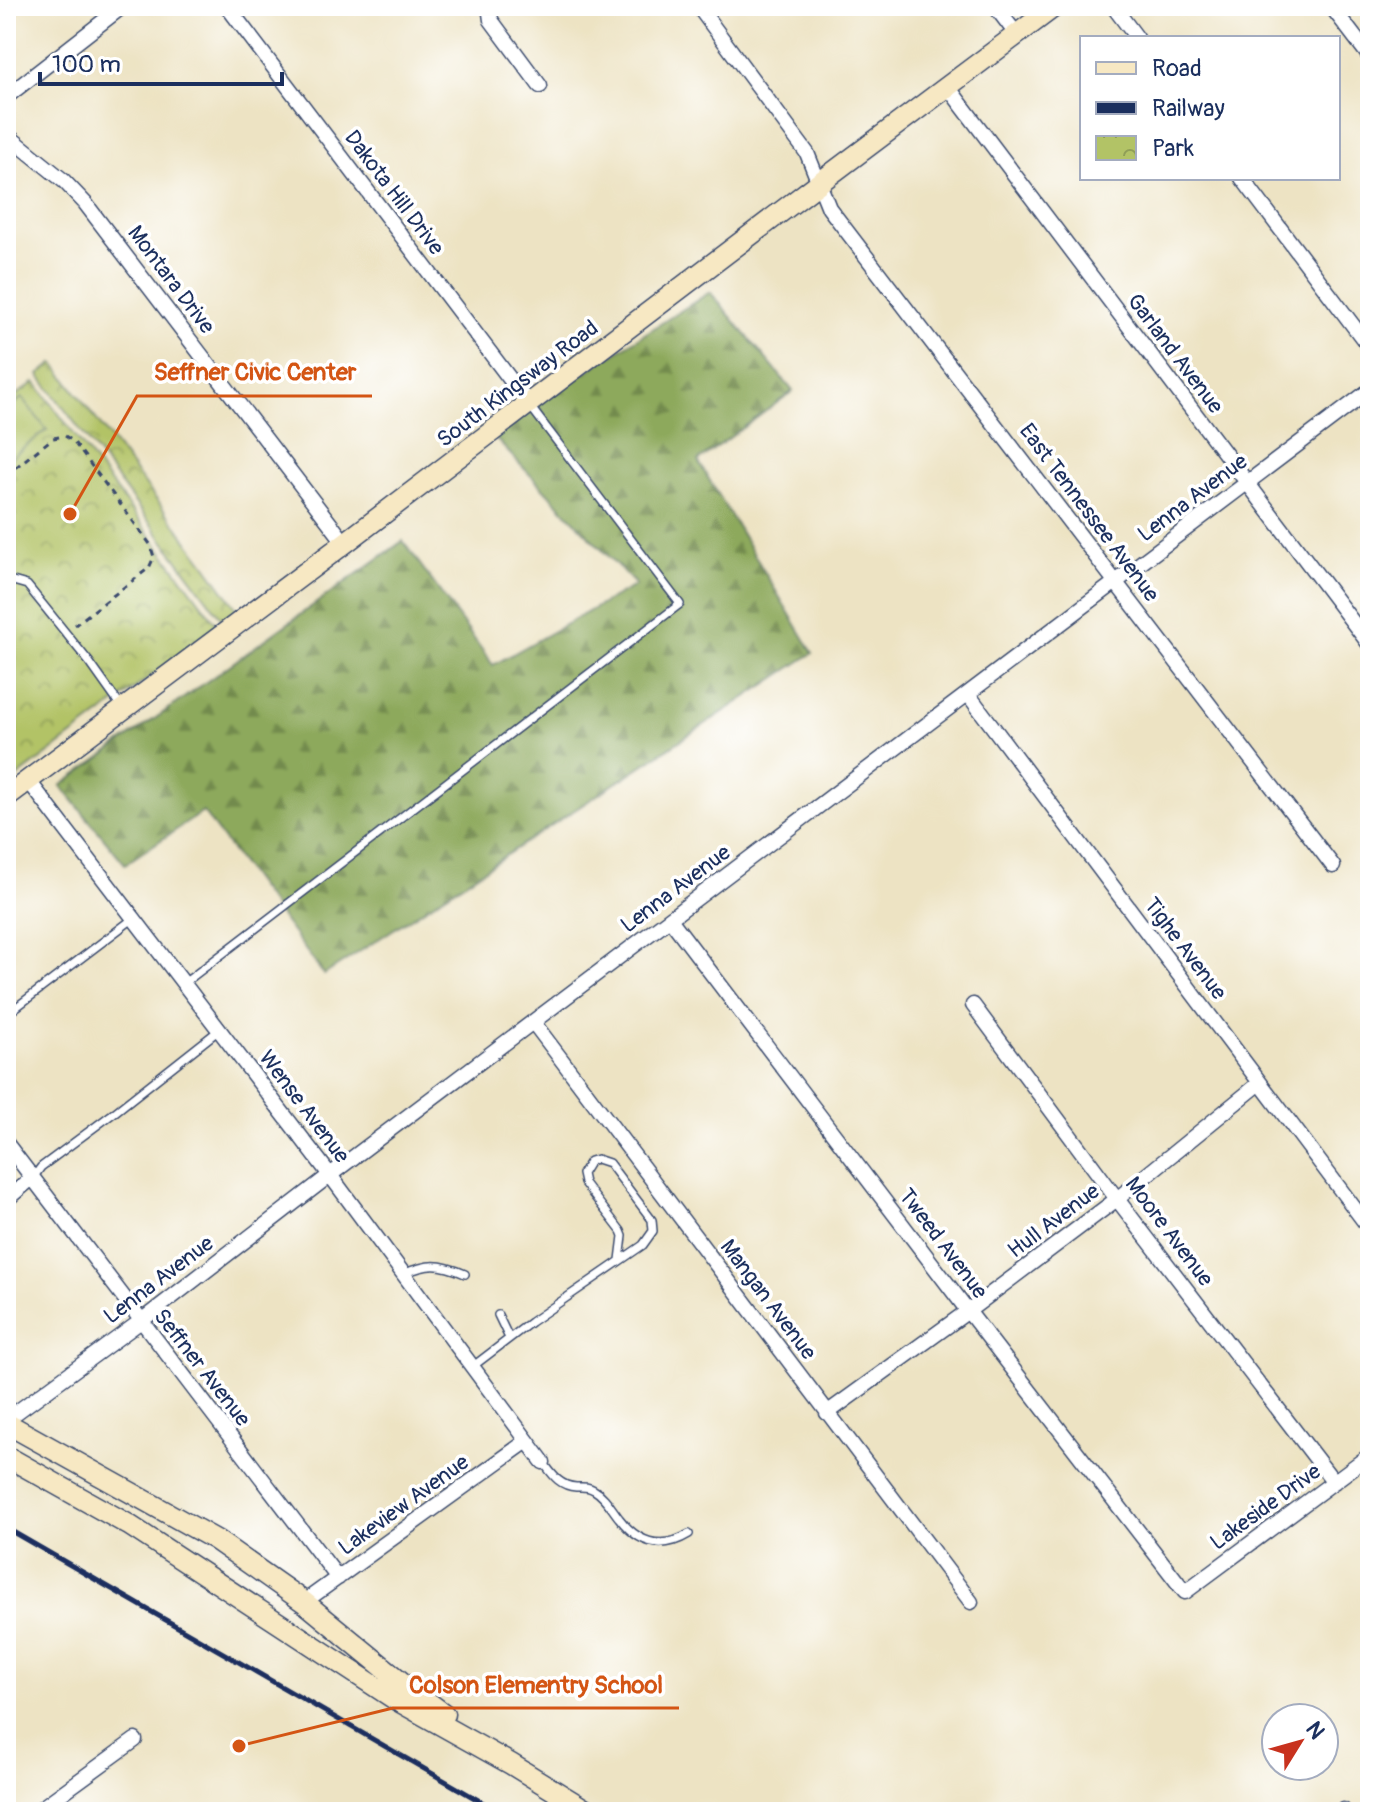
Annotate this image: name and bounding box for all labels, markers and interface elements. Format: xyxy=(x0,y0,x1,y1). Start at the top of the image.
scale bar xyxy=(40,36,282,86)
legend xyxy=(1080,36,1340,180)
text: 100 m xyxy=(52,50,121,79)
text: Road xyxy=(1152,54,1202,83)
text: Railway xyxy=(1152,94,1225,123)
street label: Dakota Hill Drive xyxy=(338,125,450,261)
text: Park xyxy=(1152,134,1194,163)
street label: Montara Drive xyxy=(121,220,221,339)
street label: Garland Avenue xyxy=(1121,288,1230,419)
street label: South Kingsway Road xyxy=(431,314,604,454)
callout: Seffner Civic Center xyxy=(137,348,372,396)
text: Seffner Civic Center xyxy=(154,358,357,387)
street label: East Tennessee Avenue xyxy=(1013,418,1165,607)
street label: Lenna Avenue xyxy=(1132,447,1253,548)
street label: Lenna Avenue xyxy=(615,838,736,939)
street label: Tighe Avenue xyxy=(1138,892,1233,1005)
street label: Wense Avenue xyxy=(253,1045,356,1169)
street label: Moore Avenue xyxy=(1119,1171,1220,1292)
street label: Hull Avenue xyxy=(1002,1177,1105,1264)
street label: Tweed Avenue xyxy=(893,1183,994,1305)
street label: Lenna Avenue xyxy=(98,1229,219,1330)
street label: Mangan Avenue xyxy=(714,1234,823,1365)
street label: Seffner Avenue xyxy=(148,1303,257,1432)
street label: Lakeview Avenue xyxy=(333,1448,474,1562)
street label: Lakeside Drive xyxy=(1205,1457,1327,1556)
callout: Colson Elementry School xyxy=(393,1660,679,1708)
text: Colson Elementry School xyxy=(409,1671,663,1700)
north arrow xyxy=(1260,1702,1340,1782)
text: N xyxy=(1300,1716,1331,1745)

